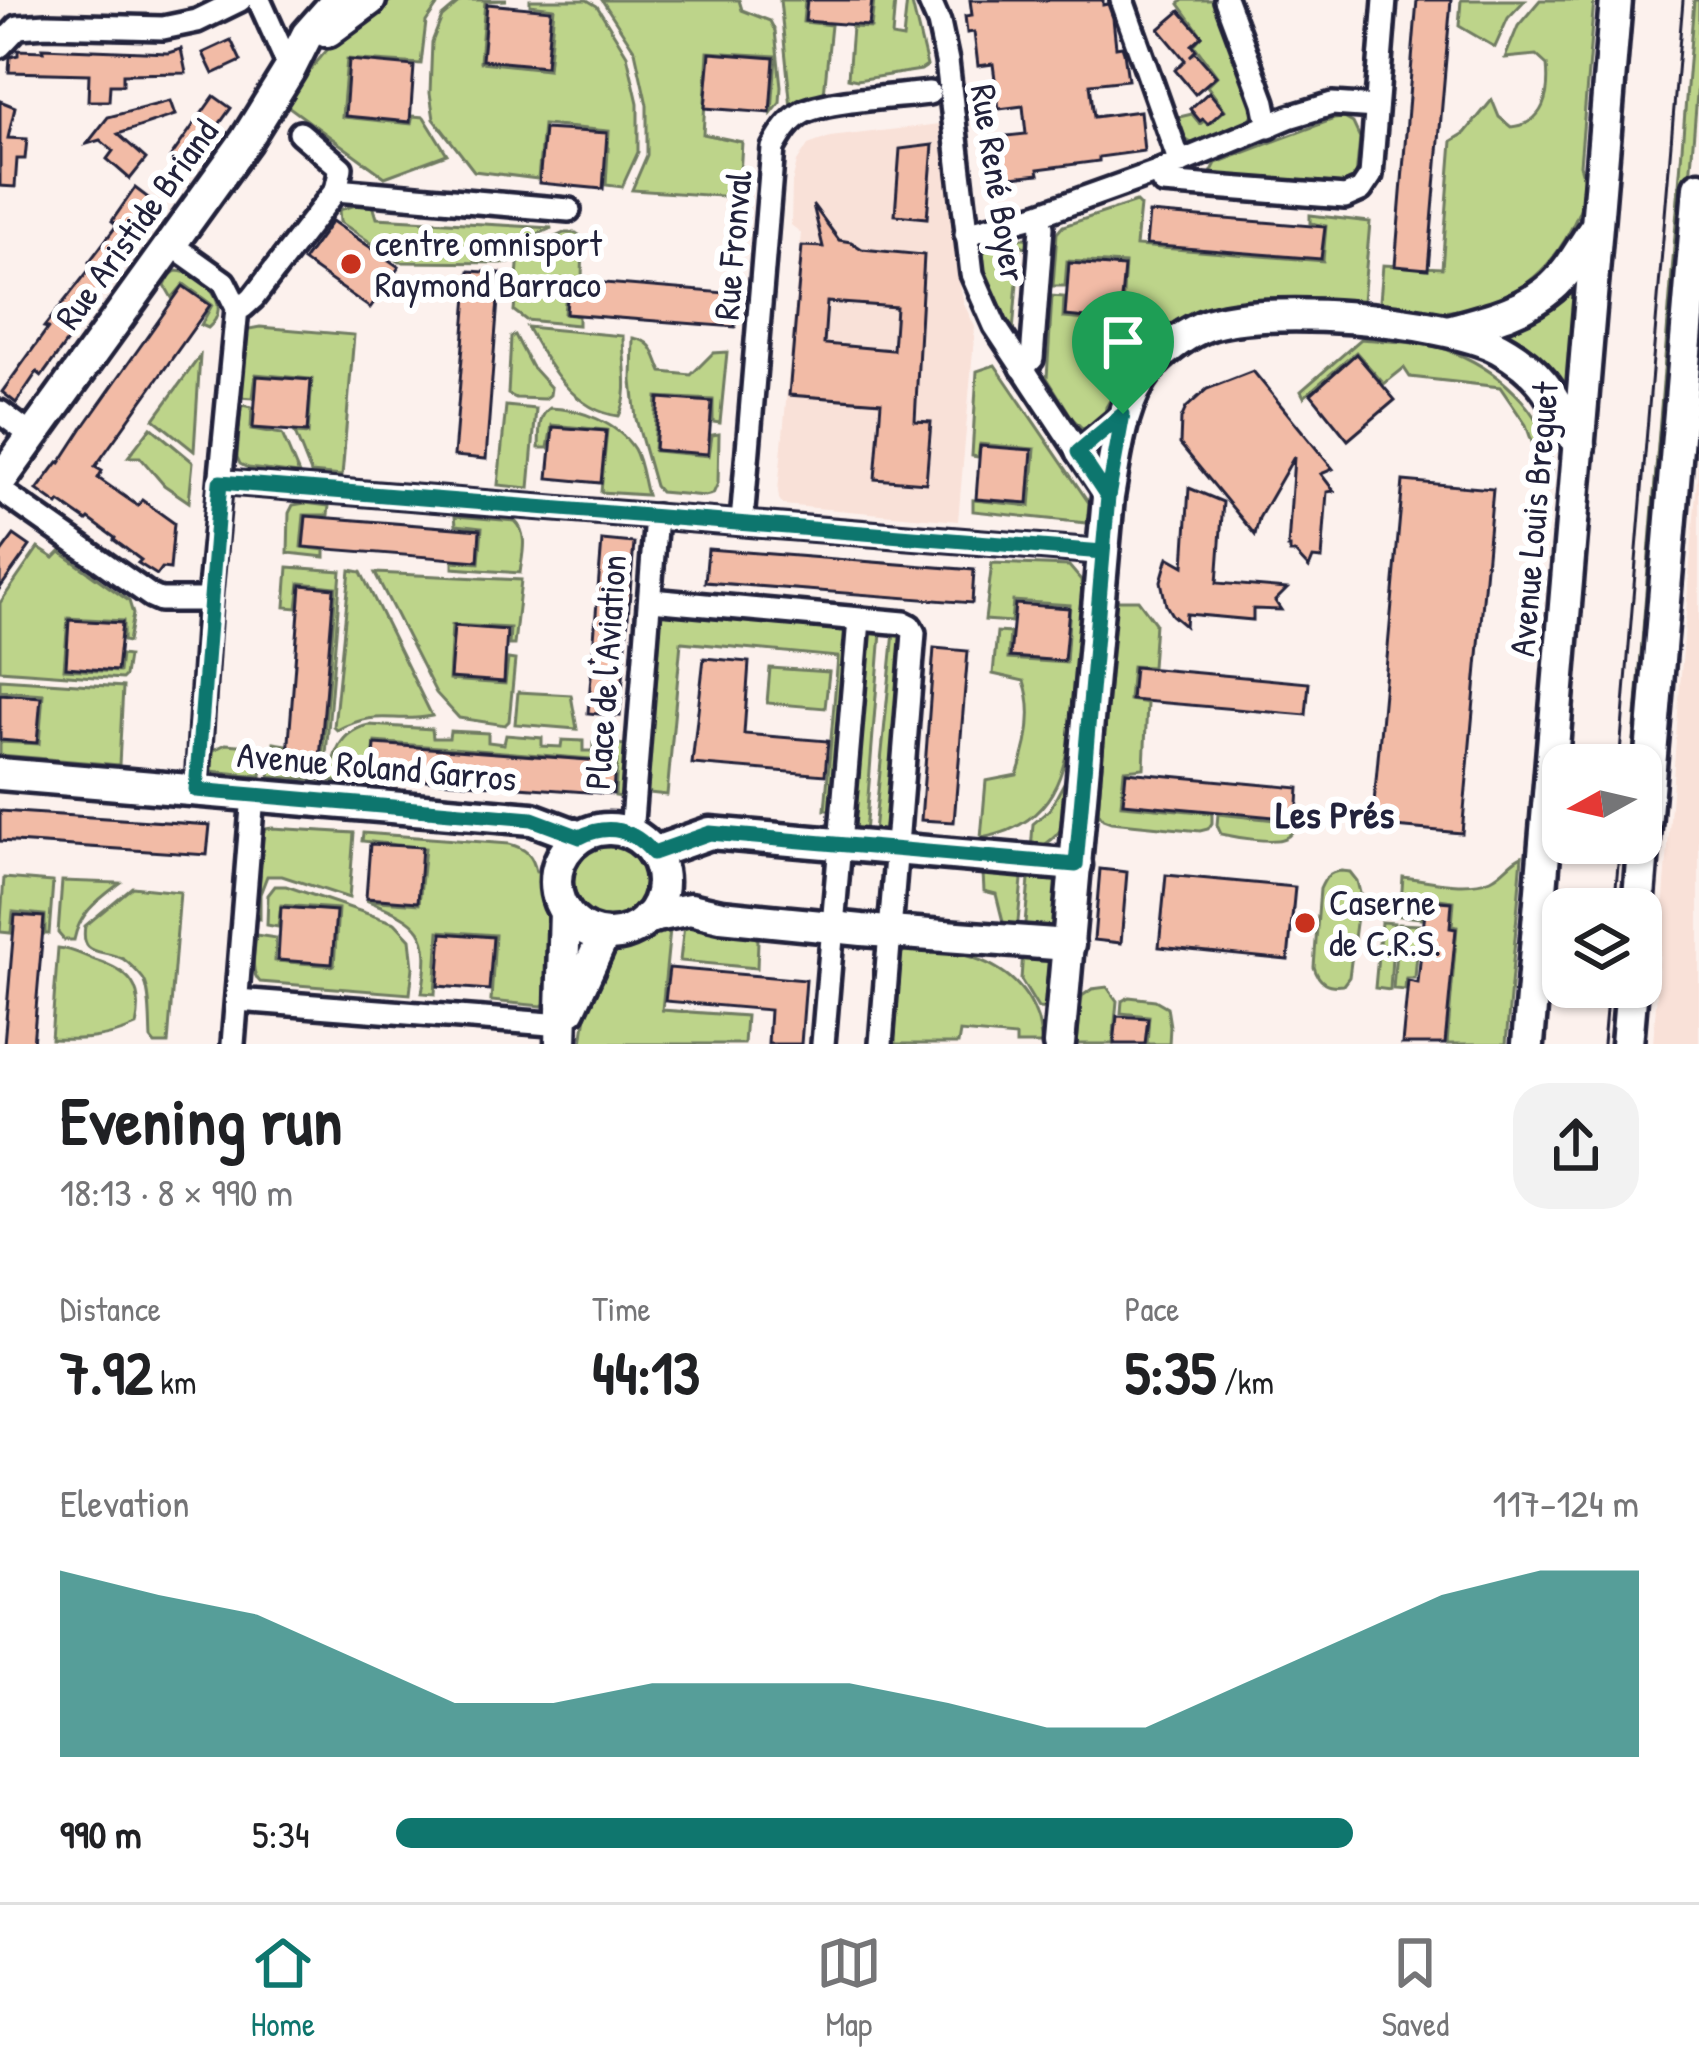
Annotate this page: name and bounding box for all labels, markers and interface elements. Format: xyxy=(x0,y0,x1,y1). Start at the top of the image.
street label: Rue René Boyer xyxy=(960,81,1039,285)
street label: Rue Aristide Briand xyxy=(43,109,228,339)
street label: Rue Fronval xyxy=(701,168,762,322)
place label: centre omnisport Raymond Barraco xyxy=(375,218,602,308)
marker: centre omnisport Raymond Barraco xyxy=(338,251,364,277)
pin xyxy=(1072,291,1174,414)
icon: arrive xyxy=(1090,309,1156,375)
street label: Avenue Louis Breguet xyxy=(1496,379,1569,658)
street label: Place de l'Aviation xyxy=(572,553,637,791)
street label: Avenue Roland Garros xyxy=(235,729,519,802)
north arrow xyxy=(1542,744,1662,864)
map controls xyxy=(1542,744,1662,1008)
district label: Les Prés xyxy=(1276,787,1394,840)
place label: Caserne de C.R.S. xyxy=(1329,877,1441,967)
button: layers xyxy=(1542,888,1662,1008)
marker: Caserne de C.R.S. xyxy=(1292,910,1318,936)
text: Evening run xyxy=(60,1075,342,1165)
button: share xyxy=(1513,1083,1639,1209)
text: 18:13 · 8 × 990 m xyxy=(60,1165,293,1218)
text: Distance xyxy=(60,1287,161,1331)
text: Time xyxy=(592,1287,651,1331)
text: Pace xyxy=(1125,1287,1179,1331)
text: 7.92 xyxy=(60,1331,153,1413)
text: 44:13 xyxy=(592,1331,700,1413)
text: 5:35 xyxy=(1125,1331,1216,1413)
text: km xyxy=(153,1360,196,1404)
text: /km xyxy=(1216,1360,1274,1404)
text: Elevation xyxy=(60,1476,190,1529)
text: 117–124 m xyxy=(1492,1476,1639,1529)
text: 990 m xyxy=(60,1807,142,1860)
text: 5:34 xyxy=(252,1807,310,1860)
tab: Home xyxy=(250,1930,316,2046)
tab: Map xyxy=(816,1930,882,2046)
tab: Saved xyxy=(1382,1930,1449,2046)

